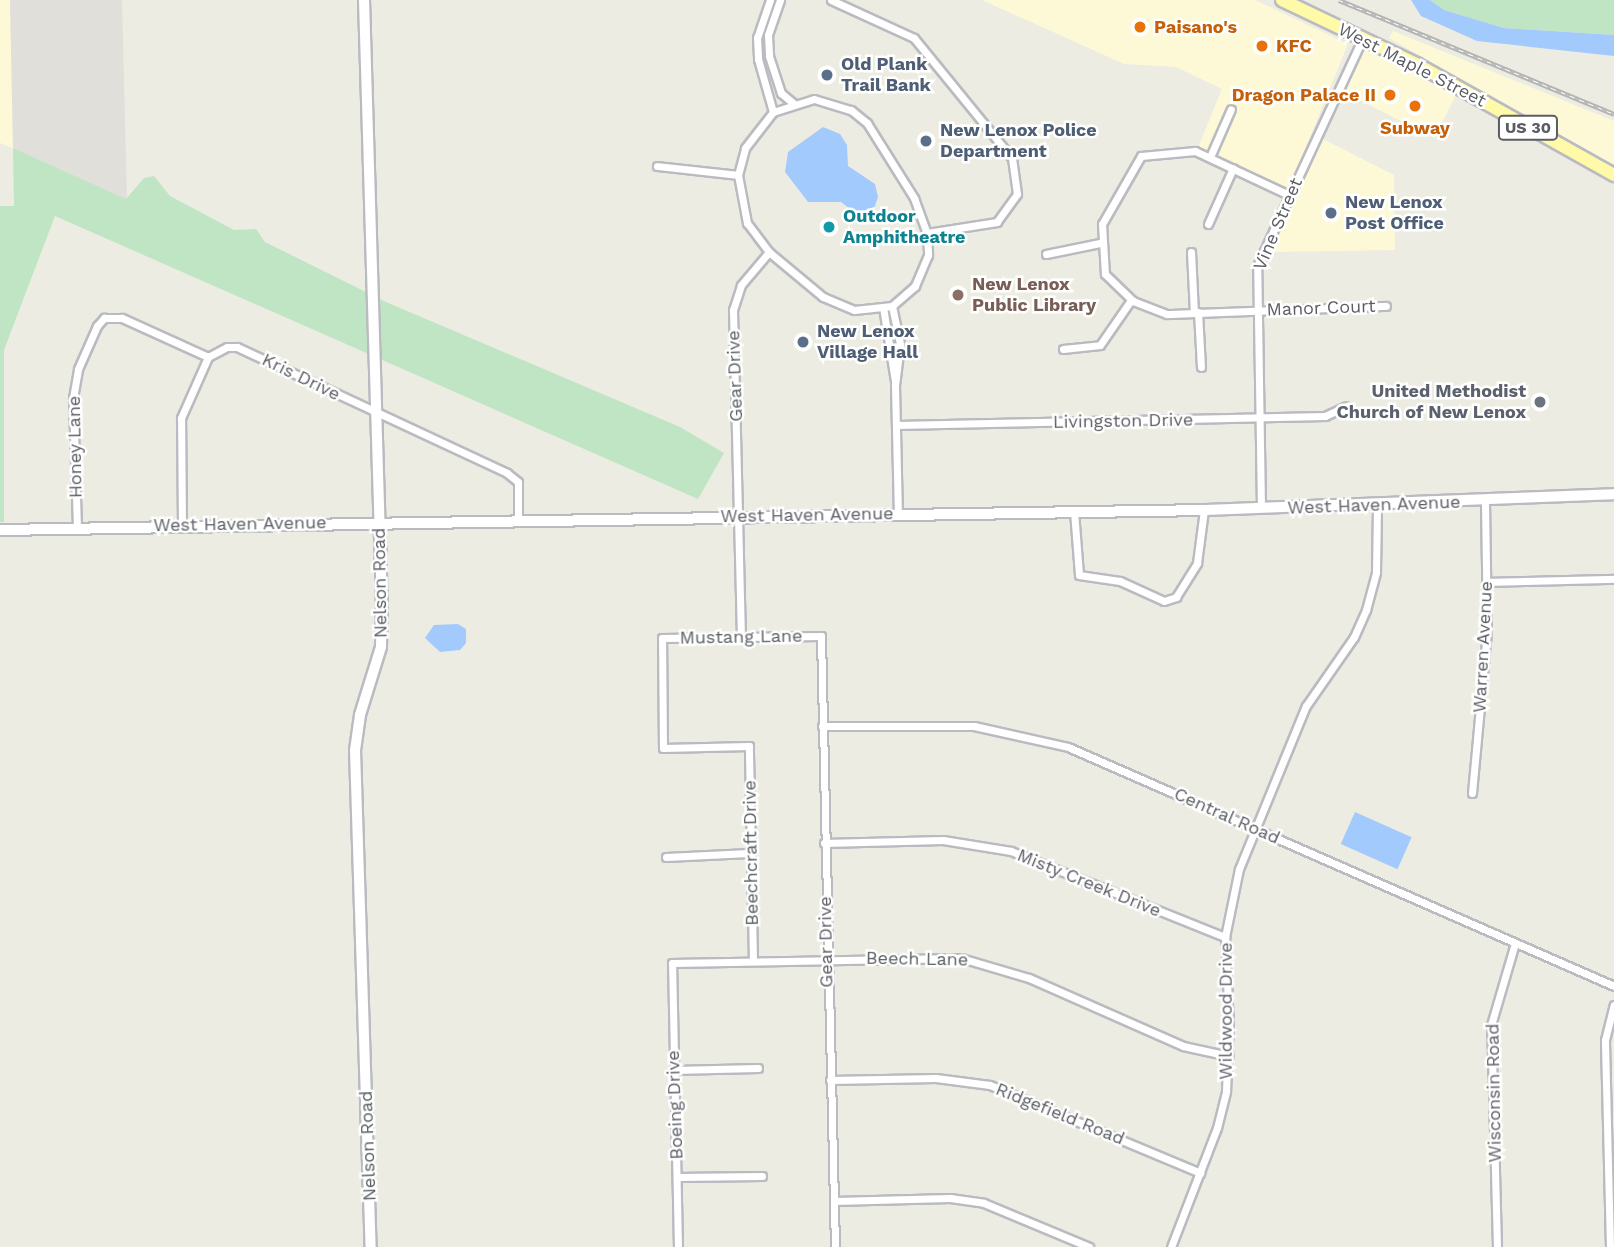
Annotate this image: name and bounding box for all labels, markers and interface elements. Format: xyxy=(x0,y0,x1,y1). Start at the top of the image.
place label: Paisano's xyxy=(1154,16,1237,38)
street label: West Maple Street xyxy=(1334,18,1490,112)
marker: Paisano's xyxy=(1132,19,1148,35)
place label: KFC xyxy=(1276,35,1312,57)
marker: KFC xyxy=(1254,38,1270,54)
place label: Old Plank Trail Bank xyxy=(841,54,931,96)
marker: Old Plank Trail Bank xyxy=(819,67,835,83)
place label: Dragon Palace II xyxy=(1232,84,1376,106)
marker: Dragon Palace II xyxy=(1382,87,1398,103)
marker: Subway xyxy=(1407,98,1423,114)
road number: US 30 xyxy=(1496,116,1560,140)
place label: Subway xyxy=(1380,117,1450,139)
place label: New Lenox Police Department xyxy=(940,120,1097,162)
marker: New Lenox Police Department xyxy=(918,133,934,149)
street label: Vine Street xyxy=(1249,175,1307,273)
place label: New Lenox Post Office xyxy=(1345,192,1444,234)
marker: New Lenox Post Office xyxy=(1323,205,1339,221)
place label: Outdoor Amphitheatre xyxy=(843,206,965,248)
marker: Outdoor Amphitheatre xyxy=(821,219,837,235)
place label: New Lenox Public Library xyxy=(972,274,1096,316)
marker: New Lenox Public Library xyxy=(950,287,966,303)
street label: Manor Court xyxy=(1266,295,1376,321)
place label: New Lenox Village Hall xyxy=(817,321,918,364)
street label: Gear Drive xyxy=(723,330,747,422)
marker: New Lenox Village Hall xyxy=(795,334,811,350)
street label: Kris Drive xyxy=(258,349,344,405)
place label: United Methodist Church of New Lenox xyxy=(1336,381,1526,424)
marker: United Methodist Church of New Lenox xyxy=(1532,394,1548,410)
street label: Honey Lane xyxy=(63,395,87,499)
street label: Livingston Drive xyxy=(1053,409,1193,433)
street label: West Haven Avenue xyxy=(1287,491,1461,519)
street label: West Haven Avenue xyxy=(720,503,894,527)
street label: West Haven Avenue xyxy=(153,512,327,536)
street label: Nelson Road xyxy=(368,528,392,638)
street label: Warren Avenue xyxy=(1469,580,1497,714)
street label: Mustang Lane xyxy=(679,625,803,649)
street label: Beechcraft Drive xyxy=(739,780,763,926)
street label: Central Road xyxy=(1170,783,1284,849)
street label: Misty Creek Drive xyxy=(1014,844,1164,922)
street label: Gear Drive xyxy=(814,896,838,988)
street label: Wildwood Drive xyxy=(1215,942,1237,1080)
street label: Beech Lane xyxy=(866,947,968,971)
street label: Wisconsin Road xyxy=(1482,1023,1506,1163)
street label: Boeing Drive xyxy=(662,1050,688,1160)
street label: Ridgefield Road xyxy=(992,1078,1128,1150)
street label: Nelson Road xyxy=(355,1090,381,1202)

